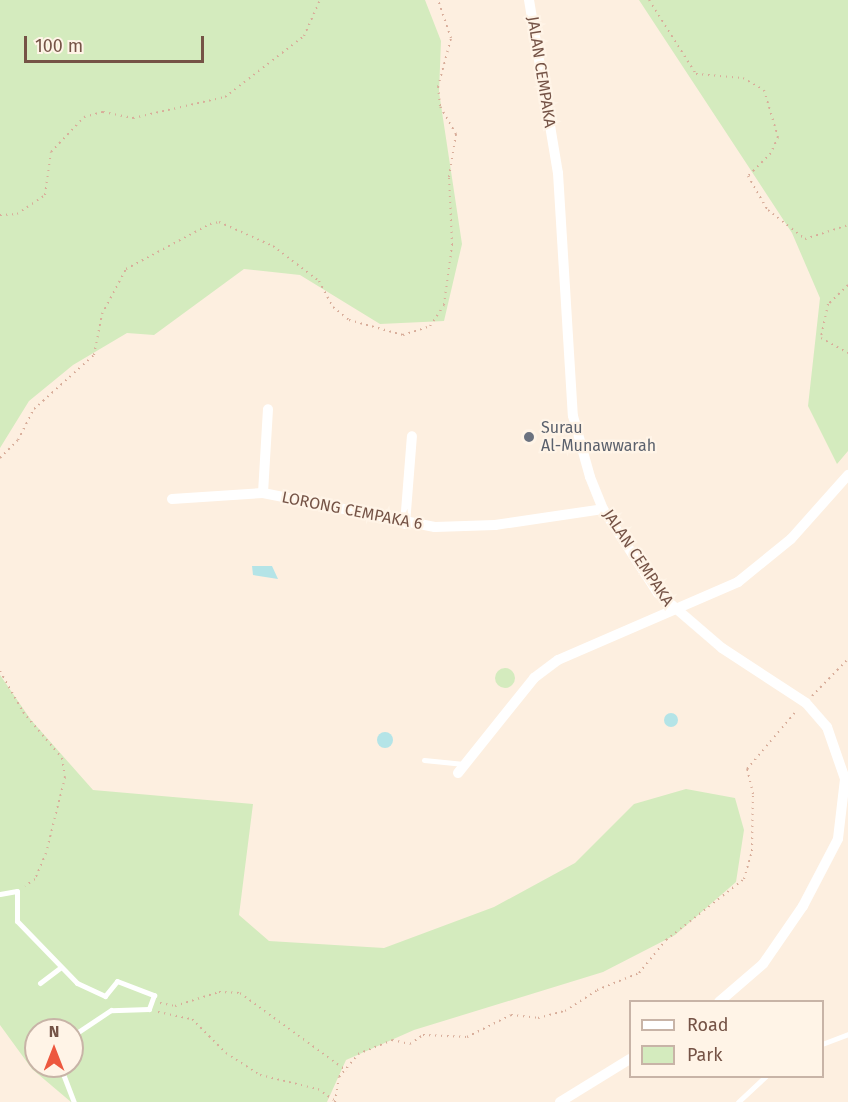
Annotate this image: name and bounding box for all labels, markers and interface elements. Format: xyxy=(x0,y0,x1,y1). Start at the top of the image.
street label: JALAN CEMPAKA xyxy=(523,15,559,129)
scale bar xyxy=(27,24,207,62)
text: 100 m xyxy=(35,35,83,57)
place label: Surau Al-Munawwarah xyxy=(541,418,656,456)
marker: Surau Al-Munawwarah xyxy=(522,430,536,444)
street label: LORONG CEMPAKA 6 xyxy=(280,488,424,534)
street label: JALAN CEMPAKA xyxy=(599,506,677,610)
legend xyxy=(629,1000,824,1078)
text: Road xyxy=(687,1014,729,1036)
north arrow xyxy=(24,1018,84,1078)
text: N xyxy=(49,1022,59,1041)
text: Park xyxy=(687,1044,722,1066)

